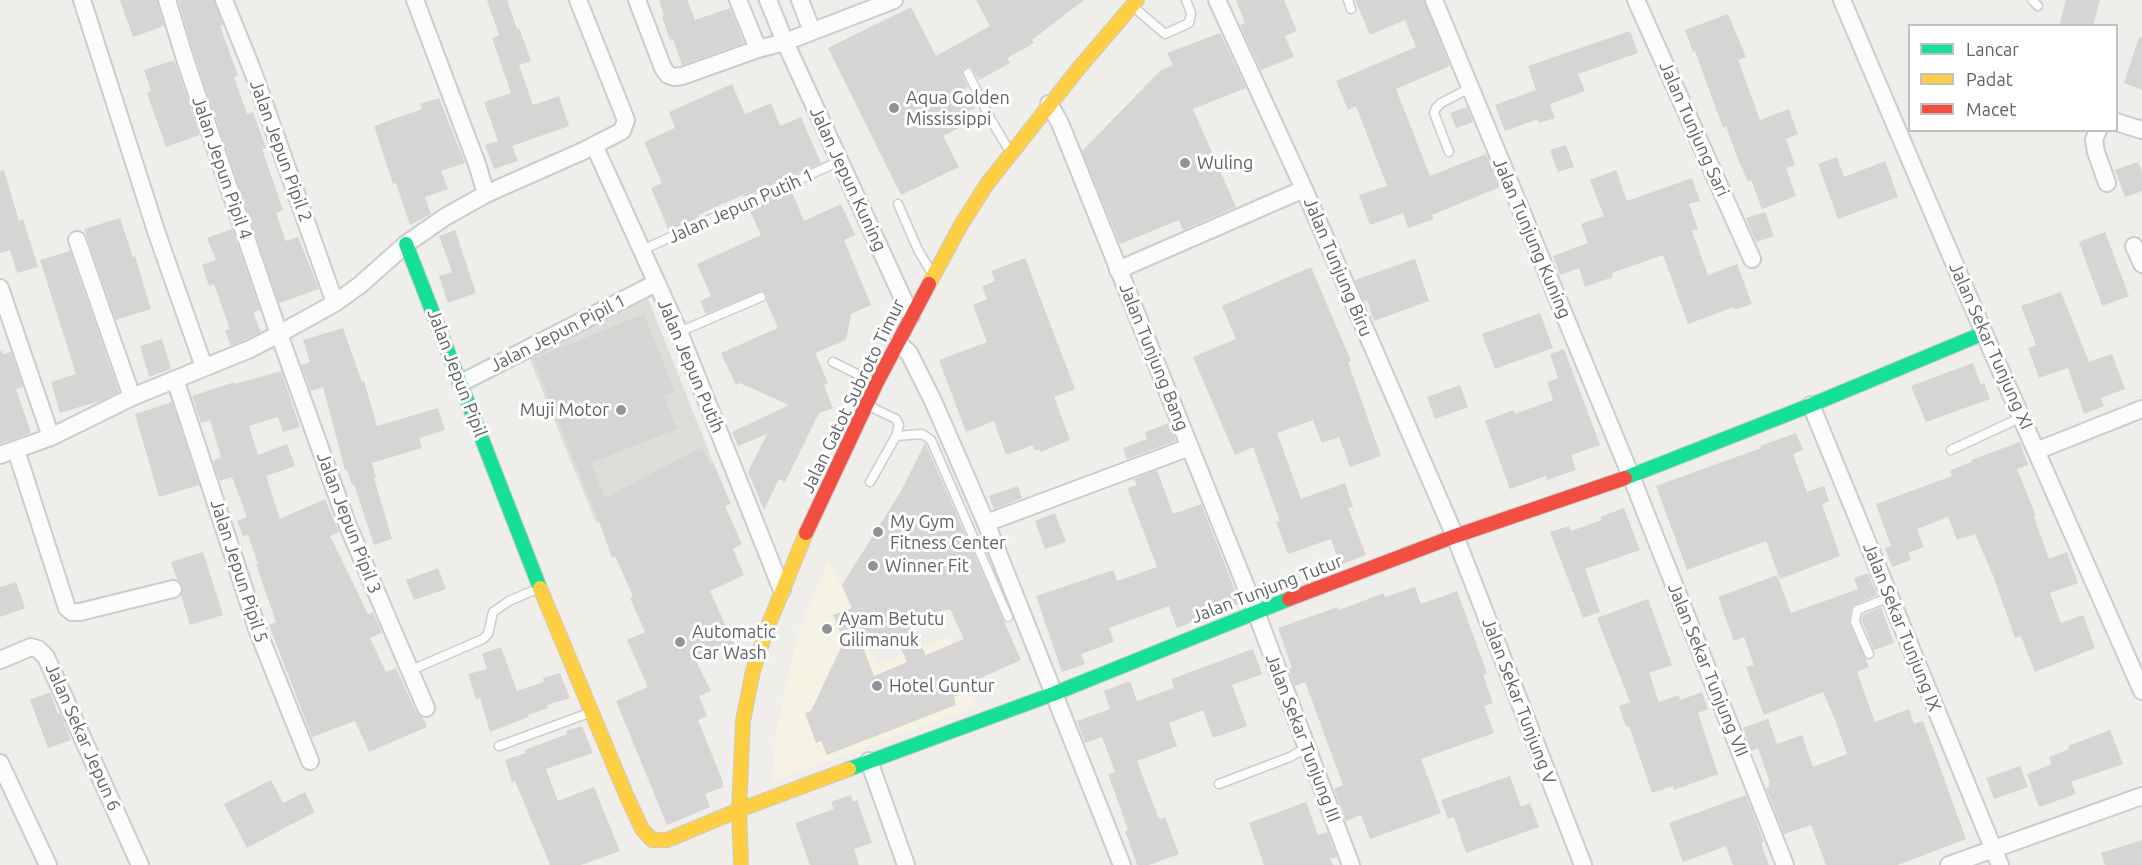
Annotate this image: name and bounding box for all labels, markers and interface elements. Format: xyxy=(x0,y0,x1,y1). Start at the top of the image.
legend xyxy=(1908,24,2118,132)
text: Lancar xyxy=(1966,39,2019,59)
street label: Jalan Tunjung Sari xyxy=(1654,58,1734,200)
text: Padat xyxy=(1966,69,2013,89)
street label: Jalan Jepun Pipil 2 xyxy=(245,77,317,225)
place label: Aqua Golden Mississippi xyxy=(906,87,1010,130)
street label: Jalan Jepun Pipil 4 xyxy=(187,94,257,242)
text: Macet xyxy=(1966,99,2016,119)
marker: Aqua Golden Mississippi xyxy=(887,101,901,115)
street label: Jalan Jepun Kuning xyxy=(805,103,891,255)
place label: Wuling xyxy=(1197,152,1253,174)
street label: Jalan Tunjung Kuning xyxy=(1488,154,1576,322)
marker: Wuling xyxy=(1178,156,1192,170)
street label: Jalan Jepun Putih 1 xyxy=(665,164,817,248)
street label: Jalan Tunjung Biru xyxy=(1299,194,1377,340)
street label: Jalan Sekar Tunjung XI xyxy=(1944,259,2038,433)
street label: Jalan Tunjung Bang xyxy=(1115,280,1193,434)
street label: Jalan Jepun Pipil 1 xyxy=(486,289,630,377)
street label: Jalan Gatot Subroto Timur xyxy=(797,295,909,497)
street label: Jalan Jepun Putih xyxy=(653,296,729,436)
street label: Jalan Jepun Pipil xyxy=(423,306,491,440)
place label: Muji Motor xyxy=(520,399,609,421)
marker: Muji Motor xyxy=(614,403,628,417)
street label: Jalan Jepun Pipil 3 xyxy=(312,449,386,597)
street label: Jalan Jepun Pipil 5 xyxy=(206,497,272,645)
place label: My Gym Fitness Center xyxy=(890,511,1006,554)
marker: My Gym Fitness Center xyxy=(871,525,885,539)
street label: Jalan Sekar Tunjung IX xyxy=(1858,539,1946,715)
street label: Jalan Tunjung Tutur xyxy=(1188,550,1346,628)
place label: Winner Fit xyxy=(885,555,969,577)
marker: Winner Fit xyxy=(866,559,880,573)
street label: Jalan Sekar Tunjung VII xyxy=(1663,580,1753,760)
place label: Ayam Betutu Gilimanuk xyxy=(839,608,944,650)
street label: Jalan Sekar Tunjung V xyxy=(1477,615,1561,787)
place label: Automatic Car Wash xyxy=(692,621,776,664)
marker: Ayam Betutu Gilimanuk xyxy=(820,622,834,636)
marker: Automatic Car Wash xyxy=(673,635,687,649)
street label: Jalan Sekar Tunjung III xyxy=(1261,651,1345,825)
street label: Jalan Sekar Jepun 6 xyxy=(41,660,125,814)
place label: Hotel Guntur xyxy=(889,675,995,697)
marker: Hotel Guntur xyxy=(870,679,884,693)

